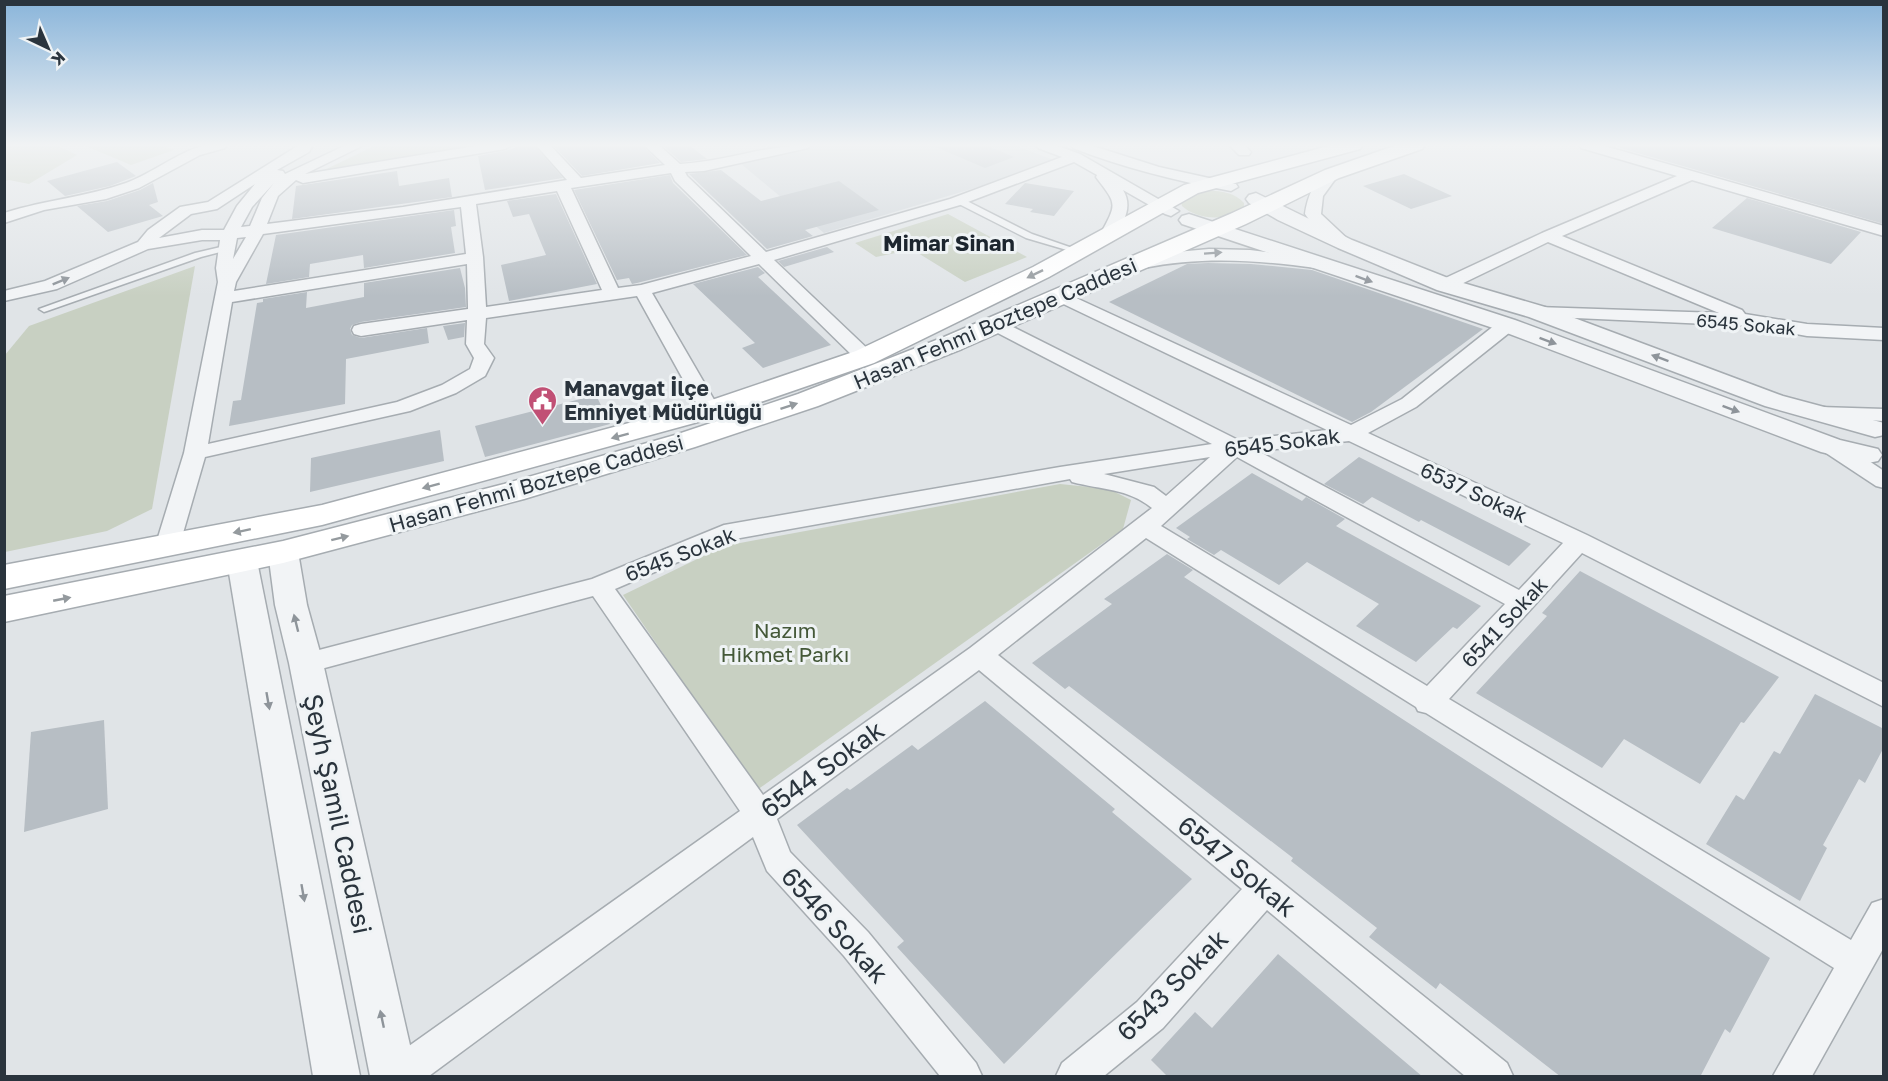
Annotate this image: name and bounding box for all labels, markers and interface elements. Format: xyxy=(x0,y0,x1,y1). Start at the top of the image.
north arrow xyxy=(18,18,78,78)
text: K xyxy=(47,48,70,70)
district label: Mimar Sinan xyxy=(883,229,1015,256)
one-way arrow xyxy=(1204,248,1223,258)
street label: Hasan Fehmi Boztepe Caddesi xyxy=(849,251,1141,395)
one-way arrow xyxy=(1027,270,1044,279)
one-way arrow xyxy=(1355,274,1373,284)
one-way arrow xyxy=(52,276,70,285)
street label: 6545 Sokak xyxy=(1695,309,1797,339)
one-way arrow xyxy=(1540,336,1558,346)
one-way arrow xyxy=(1651,353,1669,363)
place label: Manavgat İlçe Emniyet Müdürlüğü xyxy=(564,375,762,425)
public building icon: Manavgat İlçe Emniyet Müdürlüğü xyxy=(527,384,559,426)
one-way arrow xyxy=(780,401,798,411)
one-way arrow xyxy=(1722,405,1740,414)
street label: 6545 Sokak xyxy=(1223,422,1342,462)
street label: Hasan Fehmi Boztepe Caddesi xyxy=(386,428,686,538)
one-way arrow xyxy=(610,431,629,441)
street label: 6537 Sokak xyxy=(1416,456,1532,528)
one-way arrow xyxy=(422,482,440,492)
street label: 6545 Sokak xyxy=(621,521,739,587)
one-way arrow xyxy=(232,527,251,537)
one-way arrow xyxy=(331,533,349,542)
street label: 6541 Sokak xyxy=(1455,571,1553,673)
one-way arrow xyxy=(53,594,72,603)
one-way arrow xyxy=(291,614,300,632)
park label: Nazım Hikmet Parkı xyxy=(721,617,849,667)
one-way arrow xyxy=(264,691,273,710)
street label: Şeyh Şamil Caddesi xyxy=(297,691,379,937)
street label: 6544 Sokak xyxy=(754,714,890,824)
street label: 6547 Sokak xyxy=(1172,809,1303,923)
street label: 6546 Sokak xyxy=(775,861,895,989)
one-way arrow xyxy=(299,883,308,902)
street label: 6543 Sokak xyxy=(1110,923,1234,1047)
one-way arrow xyxy=(377,1010,386,1029)

